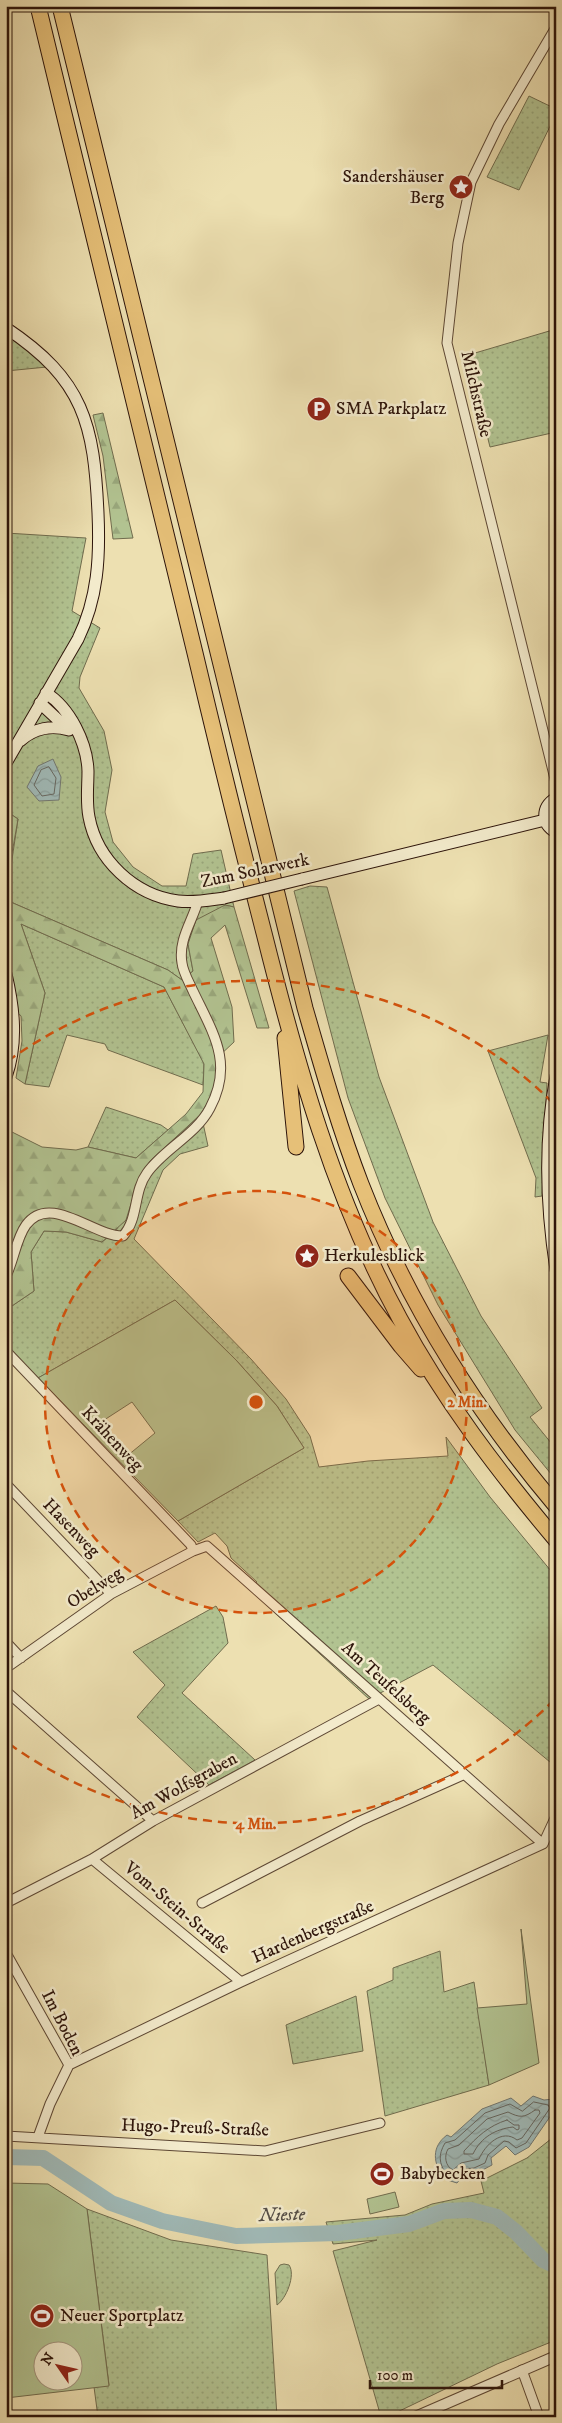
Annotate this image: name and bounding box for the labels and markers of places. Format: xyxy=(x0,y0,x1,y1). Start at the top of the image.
place label: Sandershäuser Berg xyxy=(342,166,444,209)
place icon: Sandershäuser Berg xyxy=(448,174,474,200)
parking icon: SMA Parkplatz xyxy=(306,396,332,422)
place label: SMA Parkplatz xyxy=(336,398,447,420)
place icon: Herkulesblick xyxy=(294,1243,320,1269)
place label: Herkulesblick xyxy=(324,1245,424,1267)
centre of rings xyxy=(247,1393,265,1411)
sports icon: Babybecken xyxy=(369,2161,395,2187)
place label: Babybecken xyxy=(400,2163,486,2185)
sports icon: Neuer Sportplatz xyxy=(29,2303,55,2329)
place label: Neuer Sportplatz xyxy=(60,2305,184,2327)

